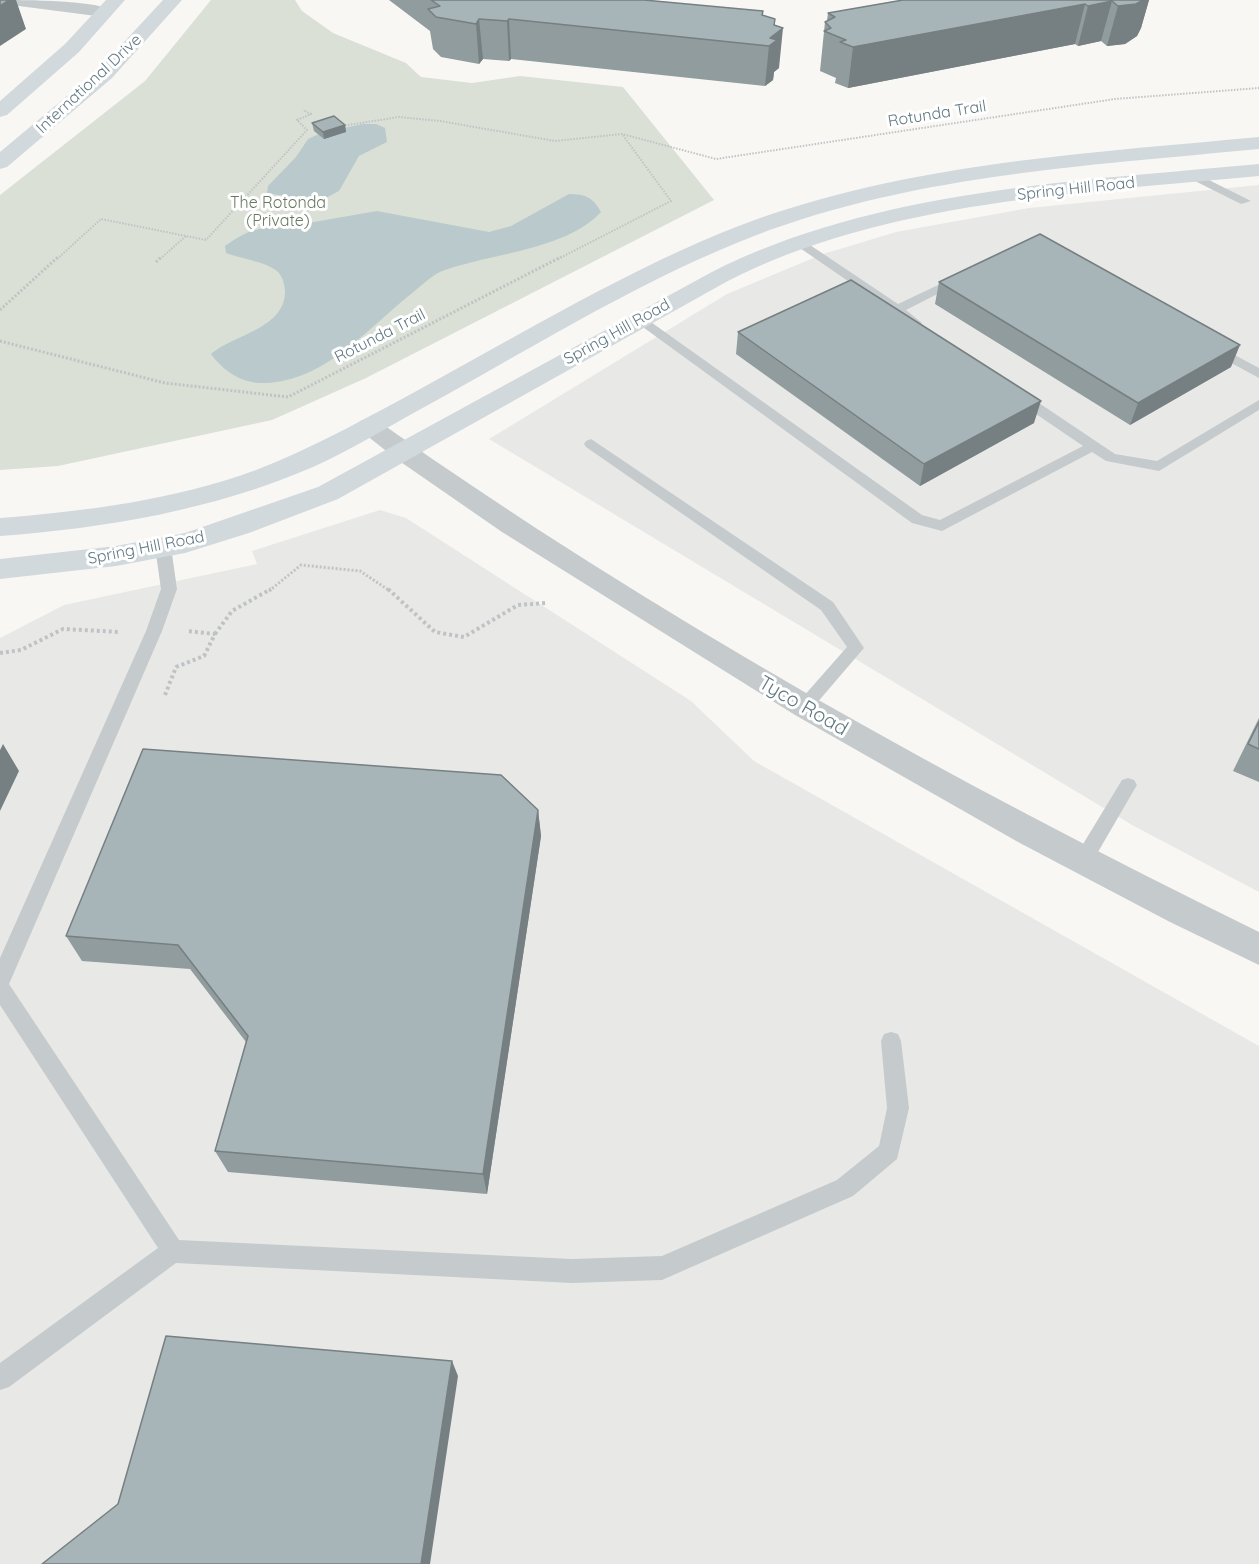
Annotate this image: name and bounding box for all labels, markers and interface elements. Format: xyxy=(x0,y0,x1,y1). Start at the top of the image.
street label: International Drive xyxy=(32,30,146,138)
street label: Rotunda Trail xyxy=(886,97,988,131)
street label: Spring Hill Road xyxy=(1016,173,1136,205)
park label: The Rotonda (Private) xyxy=(230,193,326,231)
street label: Spring Hill Road xyxy=(561,295,673,369)
street label: Rotunda Trail xyxy=(331,305,429,367)
street label: Spring Hill Road xyxy=(86,527,206,569)
street label: Tyco Road xyxy=(754,671,852,741)

